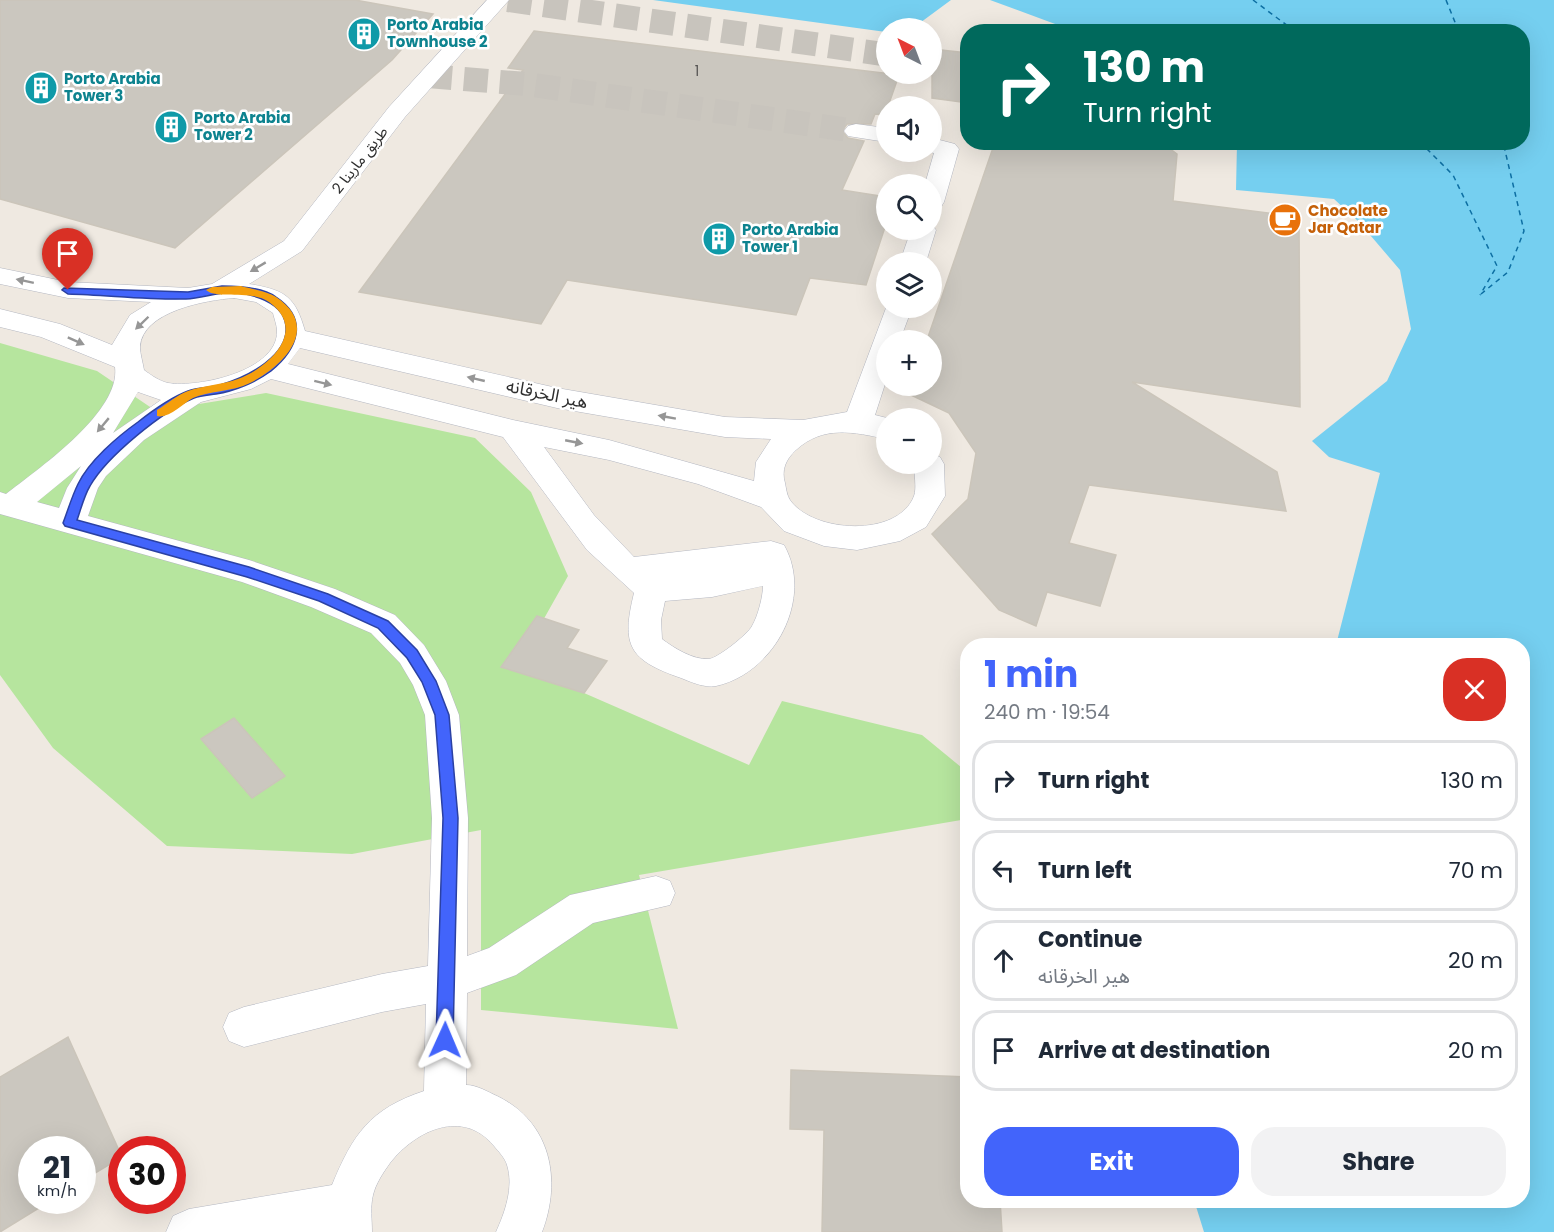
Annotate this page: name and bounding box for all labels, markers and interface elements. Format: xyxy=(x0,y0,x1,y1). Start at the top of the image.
place label: Porto Arabia Townhouse 2 xyxy=(387,14,488,52)
building icon: Porto Arabia Townhouse 2 xyxy=(346,16,382,52)
north arrow xyxy=(876,18,942,84)
map controls xyxy=(876,18,942,474)
text: 130 m xyxy=(1083,38,1205,97)
icon: right xyxy=(984,48,1062,126)
house number: 1 xyxy=(695,61,699,81)
place label: Porto Arabia Tower 3 xyxy=(64,68,161,106)
building icon: Porto Arabia Tower 3 xyxy=(23,70,59,106)
text: Turn right xyxy=(1083,94,1212,131)
button: sound xyxy=(876,96,942,162)
place label: Porto Arabia Tower 2 xyxy=(194,107,291,145)
building icon: Porto Arabia Tower 2 xyxy=(153,109,189,145)
street label: طريق مارينا 2 xyxy=(327,122,393,198)
button: search xyxy=(876,174,942,240)
place label: Chocolate Jar Qatar xyxy=(1308,200,1388,238)
cafe icon: Chocolate Jar Qatar xyxy=(1267,202,1303,238)
place label: Porto Arabia Tower 1 xyxy=(742,219,839,257)
building icon: Porto Arabia Tower 1 xyxy=(701,221,737,257)
pin xyxy=(42,228,93,290)
icon: arrive xyxy=(51,237,84,270)
button: layers xyxy=(876,252,942,318)
one-way arrow xyxy=(250,262,266,273)
one-way arrow xyxy=(16,276,35,286)
one-way arrow xyxy=(135,315,149,329)
button: + xyxy=(876,330,942,396)
one-way arrow xyxy=(67,336,85,346)
street label: هير الخرقانه xyxy=(504,373,590,414)
one-way arrow xyxy=(467,374,485,384)
one-way arrow xyxy=(314,378,332,388)
button: − xyxy=(876,408,942,474)
one-way arrow xyxy=(658,412,677,421)
one-way arrow xyxy=(96,417,109,433)
one-way arrow xyxy=(565,438,583,448)
text: 1 min xyxy=(984,649,1078,700)
button: close xyxy=(1443,658,1506,721)
text: 240 m · 19:54 xyxy=(984,698,1110,726)
icon: right xyxy=(987,764,1020,797)
text: Turn right xyxy=(1038,765,1149,796)
text: 130 m xyxy=(1441,765,1503,796)
icon: left xyxy=(987,854,1020,887)
text: Turn left xyxy=(1038,855,1132,886)
text: 70 m xyxy=(1449,855,1503,886)
text: Continue xyxy=(1038,924,1142,955)
icon: ahead xyxy=(987,944,1020,977)
text: 20 m xyxy=(1448,945,1503,976)
text: هير الخرقانه xyxy=(1038,962,1130,990)
position arrow xyxy=(413,1008,477,1072)
icon: arrive xyxy=(987,1034,1020,1067)
text: Arrive at destination xyxy=(1038,1035,1270,1066)
text: 20 m xyxy=(1448,1035,1503,1066)
button: Exit xyxy=(984,1127,1239,1196)
button: Share xyxy=(1251,1127,1506,1196)
speed limit sign: 30 xyxy=(108,1136,186,1214)
text: 21 xyxy=(43,1146,71,1189)
text: km/h xyxy=(37,1180,77,1201)

